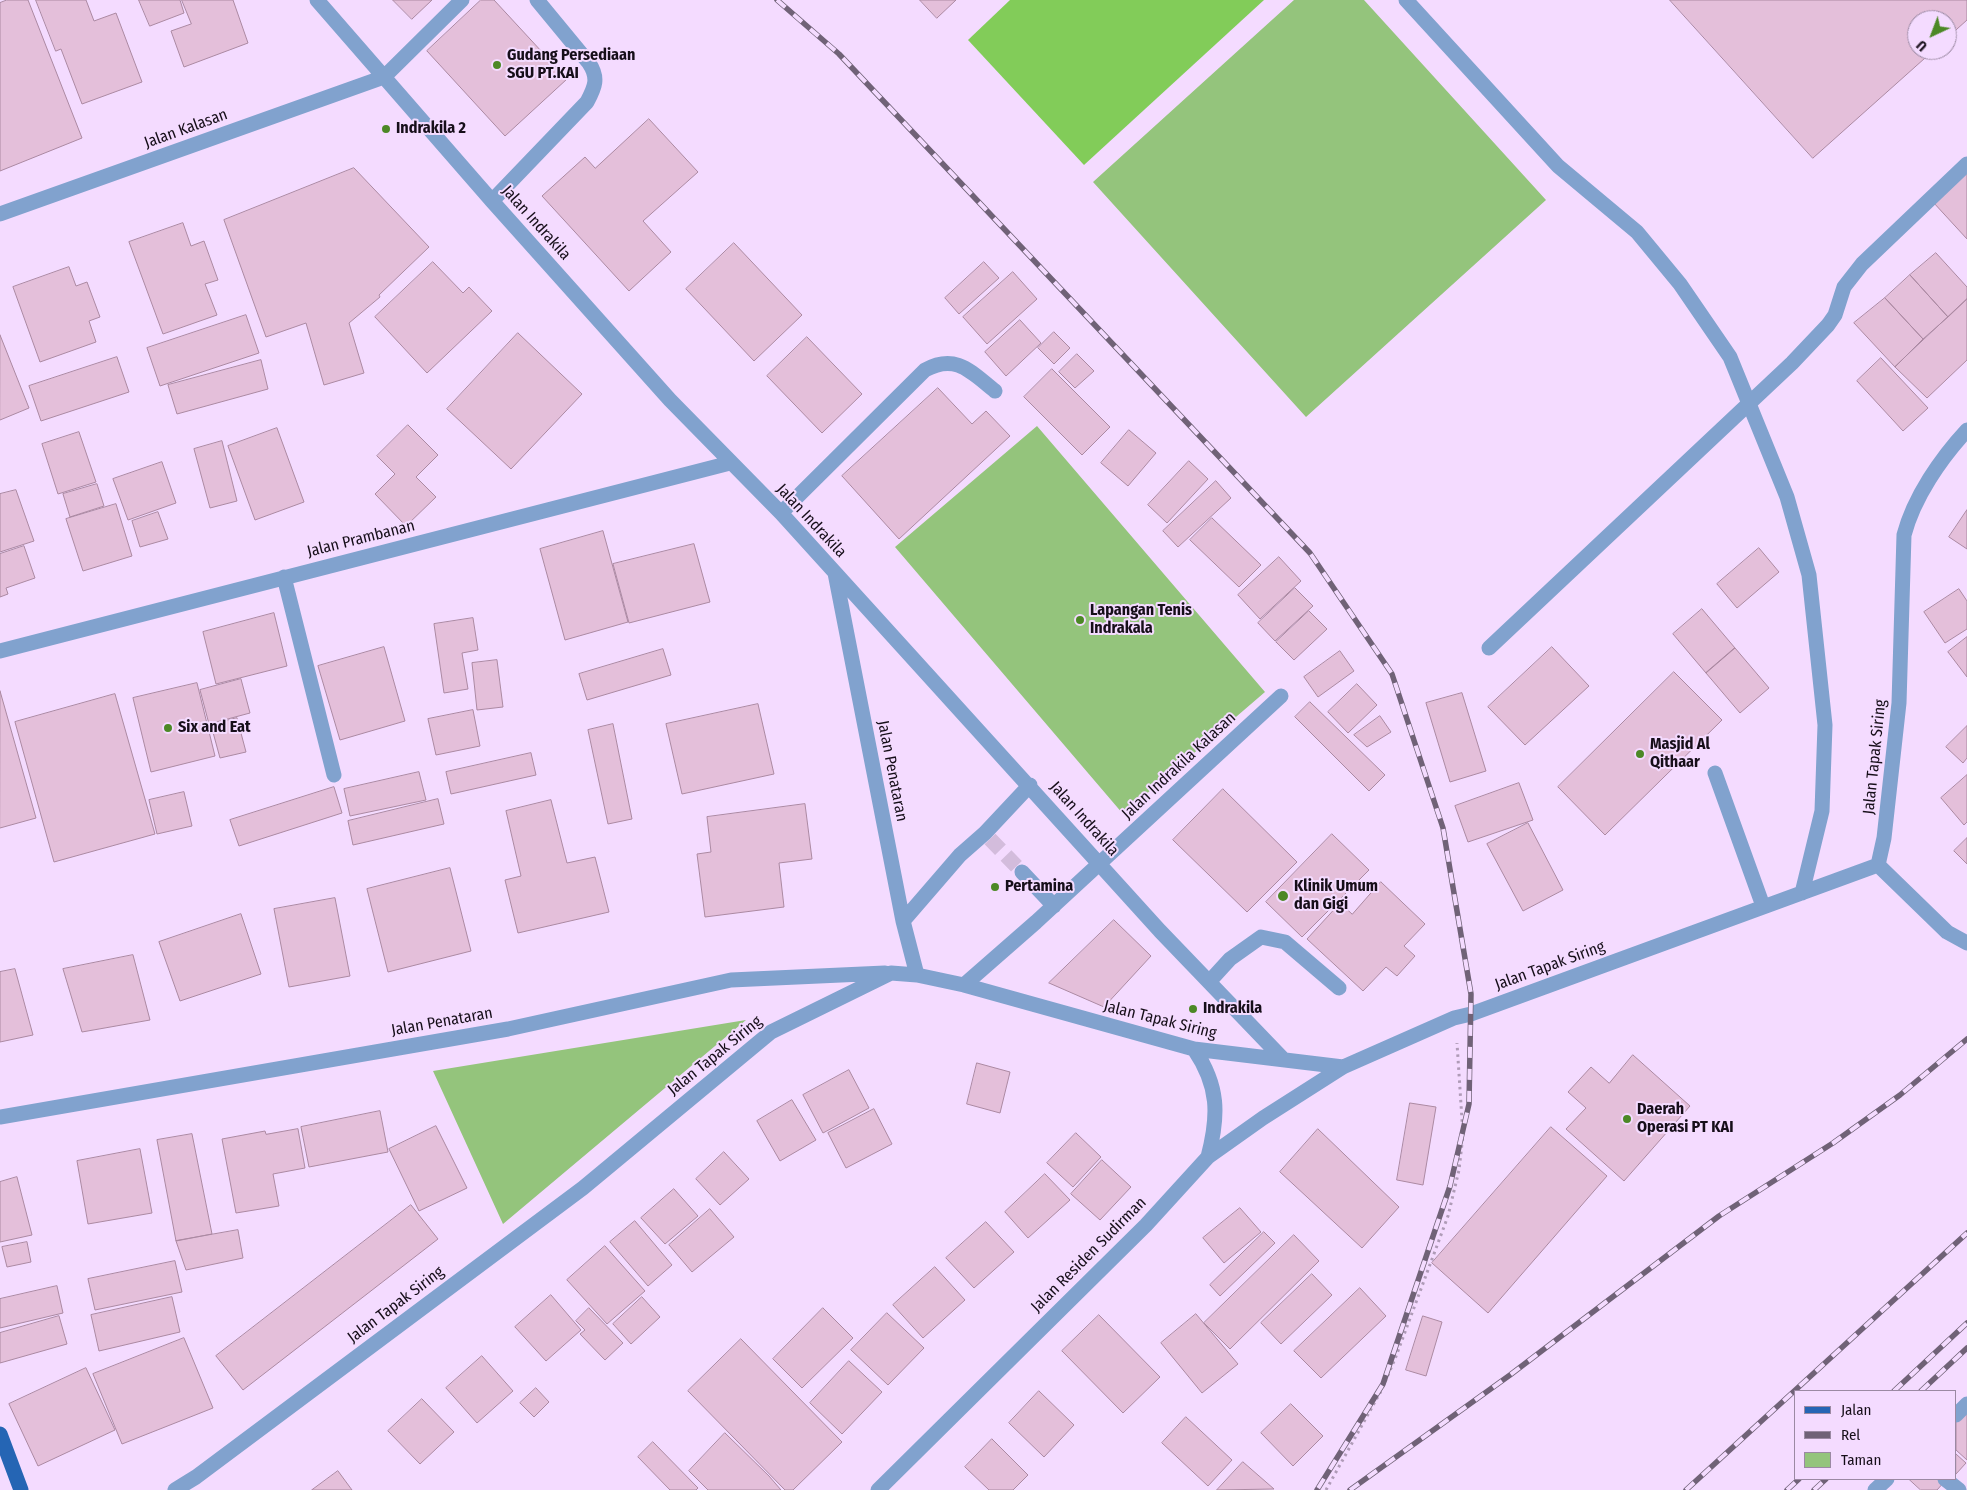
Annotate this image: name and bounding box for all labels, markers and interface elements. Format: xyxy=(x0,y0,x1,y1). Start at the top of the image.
north arrow xyxy=(1907,10,1957,60)
text: U xyxy=(1913,37,1931,55)
place label: Gudang Persediaan SGU PT.KAI xyxy=(507,46,635,84)
marker: Gudang Persediaan SGU PT.KAI xyxy=(491,59,503,71)
street label: Jalan Kalasan xyxy=(142,105,230,153)
place label: Indrakila 2 xyxy=(396,119,466,139)
marker: Indrakila 2 xyxy=(380,123,392,135)
street label: Jalan Indrakila xyxy=(497,182,575,264)
street label: Jalan Indrakila xyxy=(772,480,850,562)
street label: Jalan Prambanan xyxy=(305,516,417,562)
place label: Lapangan Tenis Indrakala xyxy=(1090,601,1192,639)
marker: Lapangan Tenis Indrakala xyxy=(1074,614,1086,626)
street label: Jalan Tapak Siring xyxy=(1859,698,1891,816)
street label: Jalan Indrakila Kalasan xyxy=(1118,708,1240,824)
place label: Six and Eat xyxy=(178,718,251,738)
street label: Jalan Penataran xyxy=(873,719,911,823)
marker: Six and Eat xyxy=(162,722,174,734)
place label: Masjid Al Qithaar xyxy=(1650,735,1710,773)
marker: Masjid Al Qithaar xyxy=(1634,748,1646,760)
street label: Jalan Indrakila xyxy=(1045,778,1123,860)
place label: Pertamina xyxy=(1005,877,1073,897)
place label: Klinik Umum dan Gigi xyxy=(1294,877,1378,915)
marker: Pertamina xyxy=(989,881,1001,893)
marker: Klinik Umum dan Gigi xyxy=(1276,889,1290,903)
street label: Jalan Tapak Siring xyxy=(1492,937,1608,995)
street label: Jalan Tapak Siring xyxy=(1102,997,1218,1043)
place label: Indrakila xyxy=(1203,999,1262,1019)
marker: Indrakila xyxy=(1187,1003,1199,1015)
street label: Jalan Penataran xyxy=(390,1004,494,1040)
street label: Jalan Tapak Siring xyxy=(664,1012,766,1100)
place label: Daerah Operasi PT KAI xyxy=(1637,1100,1733,1138)
marker: Daerah Operasi PT KAI xyxy=(1621,1113,1633,1125)
street label: Jalan Residen Sudirman xyxy=(1027,1193,1151,1317)
street label: Jalan Tapak Siring xyxy=(344,1263,448,1347)
legend xyxy=(1794,1390,1957,1480)
text: Jalan xyxy=(1841,1401,1871,1419)
text: Rel xyxy=(1841,1426,1860,1444)
text: Taman xyxy=(1841,1451,1881,1469)

